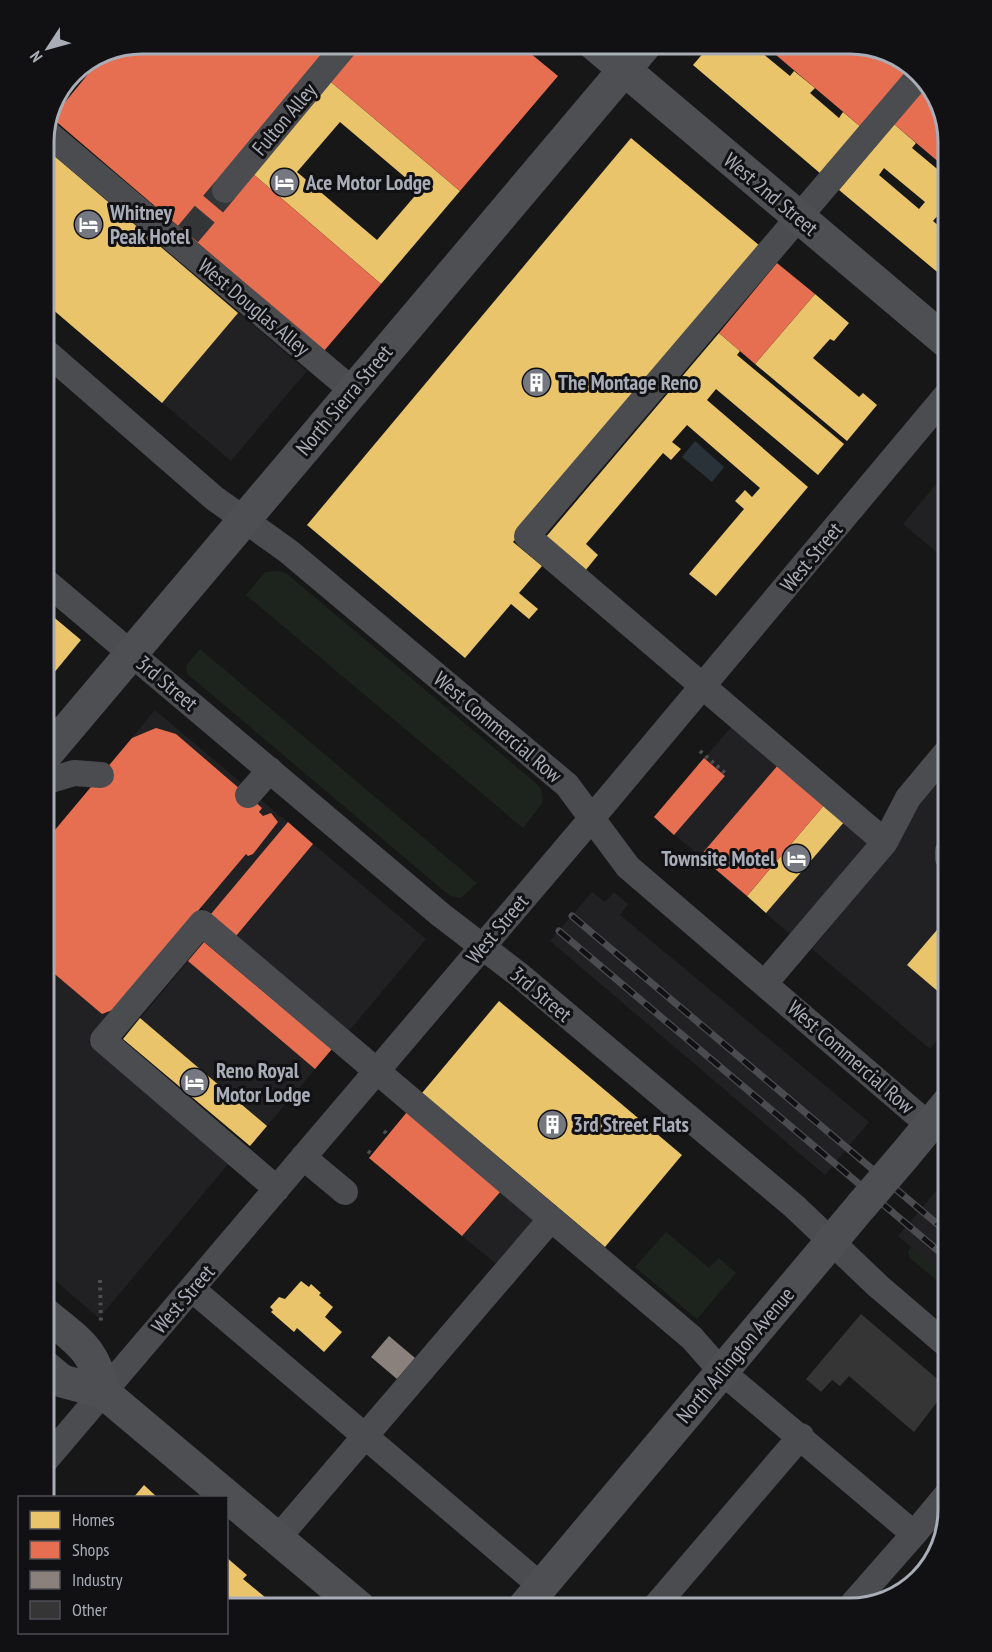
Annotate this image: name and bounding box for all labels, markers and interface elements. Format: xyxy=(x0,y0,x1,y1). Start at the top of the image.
north arrow xyxy=(18,18,78,78)
text: N xyxy=(25,47,46,66)
street label: Fulton Alley xyxy=(246,77,322,161)
street label: West 2nd Street xyxy=(718,147,824,241)
hotel icon: Ace Motor Lodge xyxy=(269,166,301,198)
place label: Ace Motor Lodge xyxy=(305,169,431,196)
place label: Whitney Peak Hotel xyxy=(109,199,191,250)
hotel icon: Whitney Peak Hotel xyxy=(73,208,105,240)
street label: West Douglas Alley xyxy=(193,252,316,362)
street label: North Sierra Street xyxy=(290,339,398,461)
building icon: The Montage Reno xyxy=(521,366,553,398)
place label: The Montage Reno xyxy=(558,369,698,396)
street label: West Street xyxy=(774,516,848,597)
street label: 3rd Street xyxy=(131,649,204,717)
street label: West Commercial Row xyxy=(428,665,568,789)
hotel icon: Townsite Motel xyxy=(780,842,812,874)
place label: Townsite Motel xyxy=(661,845,776,872)
street label: West Street xyxy=(460,888,534,969)
street label: 3rd Street xyxy=(505,960,578,1028)
street label: West Commercial Row xyxy=(782,994,921,1120)
place label: Reno Royal Motor Lodge xyxy=(216,1057,311,1108)
hotel icon: Reno Royal Motor Lodge xyxy=(179,1066,211,1098)
building icon: 3rd Street Flats xyxy=(536,1108,568,1140)
place label: 3rd Street Flats xyxy=(573,1111,689,1138)
street label: West Street xyxy=(146,1259,221,1339)
street label: North Arlington Avenue xyxy=(670,1281,800,1429)
legend xyxy=(18,1496,228,1634)
text: Homes xyxy=(72,1508,115,1531)
text: Shops xyxy=(72,1538,109,1561)
text: Industry xyxy=(72,1568,123,1591)
text: Other xyxy=(72,1598,107,1621)

